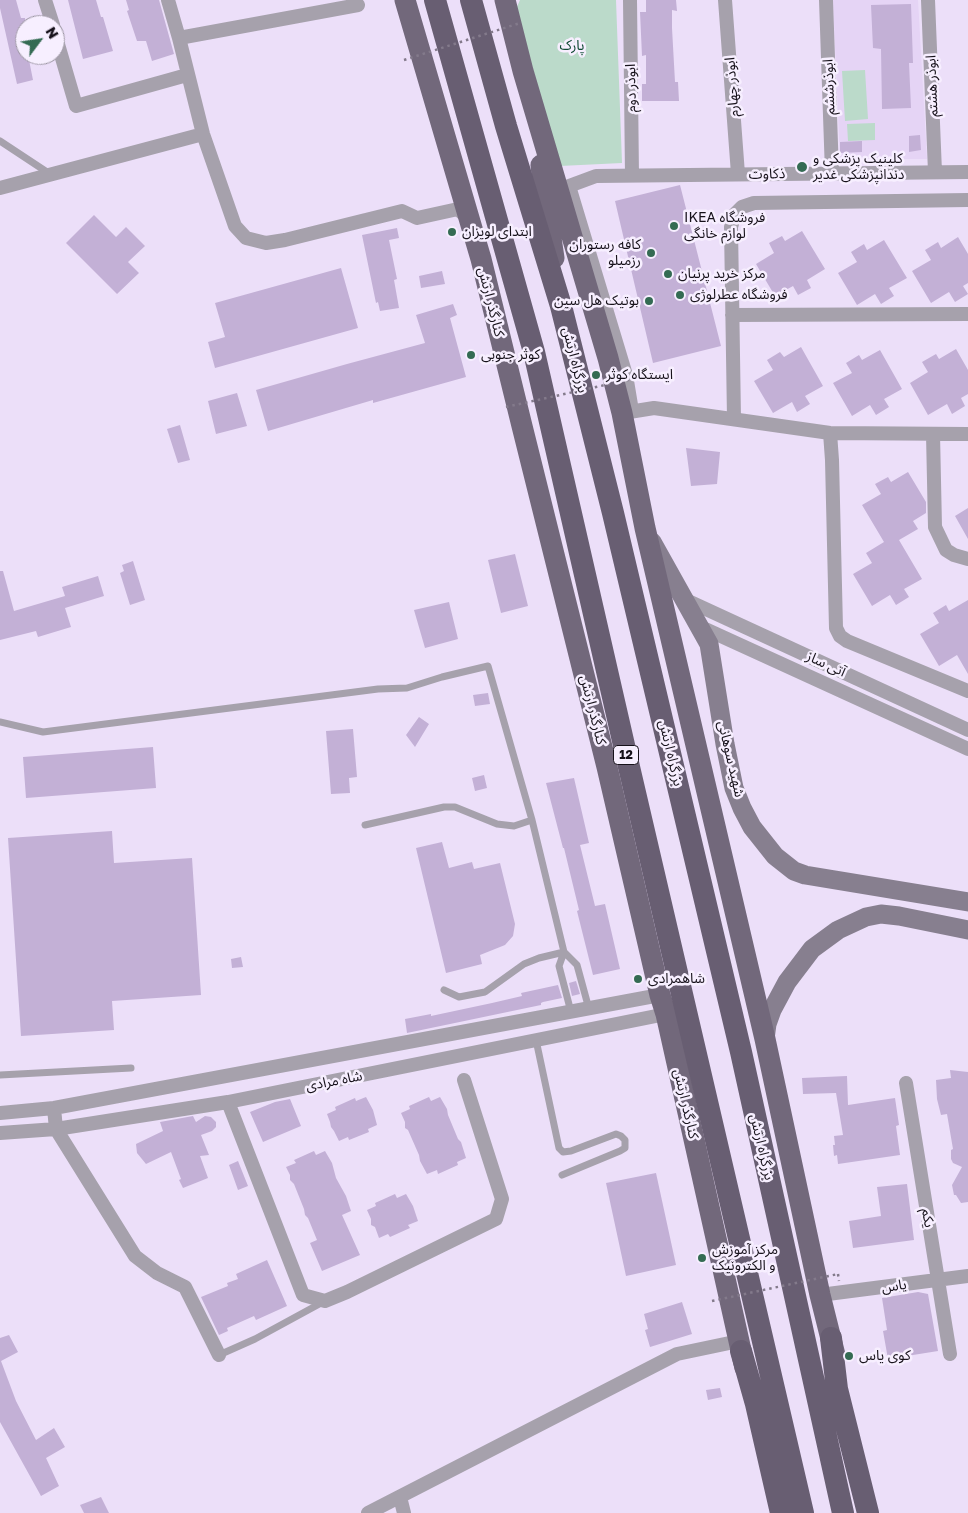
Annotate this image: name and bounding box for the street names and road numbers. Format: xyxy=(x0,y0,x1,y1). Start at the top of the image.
street label: ابوذر هشتم xyxy=(923,55,941,117)
street label: ابوذر چهارم xyxy=(722,57,742,117)
street label: ابوذرششم xyxy=(820,59,838,115)
street label: ابوذر دوم xyxy=(622,63,640,113)
street label: ذکاوت xyxy=(749,165,785,183)
street label: کنارگذر ارتش xyxy=(474,265,508,339)
street label: بزرگراه ارتش xyxy=(559,325,591,395)
street label: آتی ساز xyxy=(804,648,848,680)
street label: کنارگذر ارتش xyxy=(576,673,610,747)
street label: بزرگراه ارتش xyxy=(655,718,687,788)
street label: شهید سوهانی xyxy=(714,719,748,799)
road number: 12 xyxy=(614,746,638,764)
street label: شاه مرادی xyxy=(304,1067,364,1095)
street label: کنارگذر ارتش xyxy=(670,1067,702,1141)
street label: بزرگراه ارتش xyxy=(746,1112,778,1182)
street label: یکم xyxy=(918,1207,938,1229)
street label: یاس xyxy=(880,1276,908,1296)

